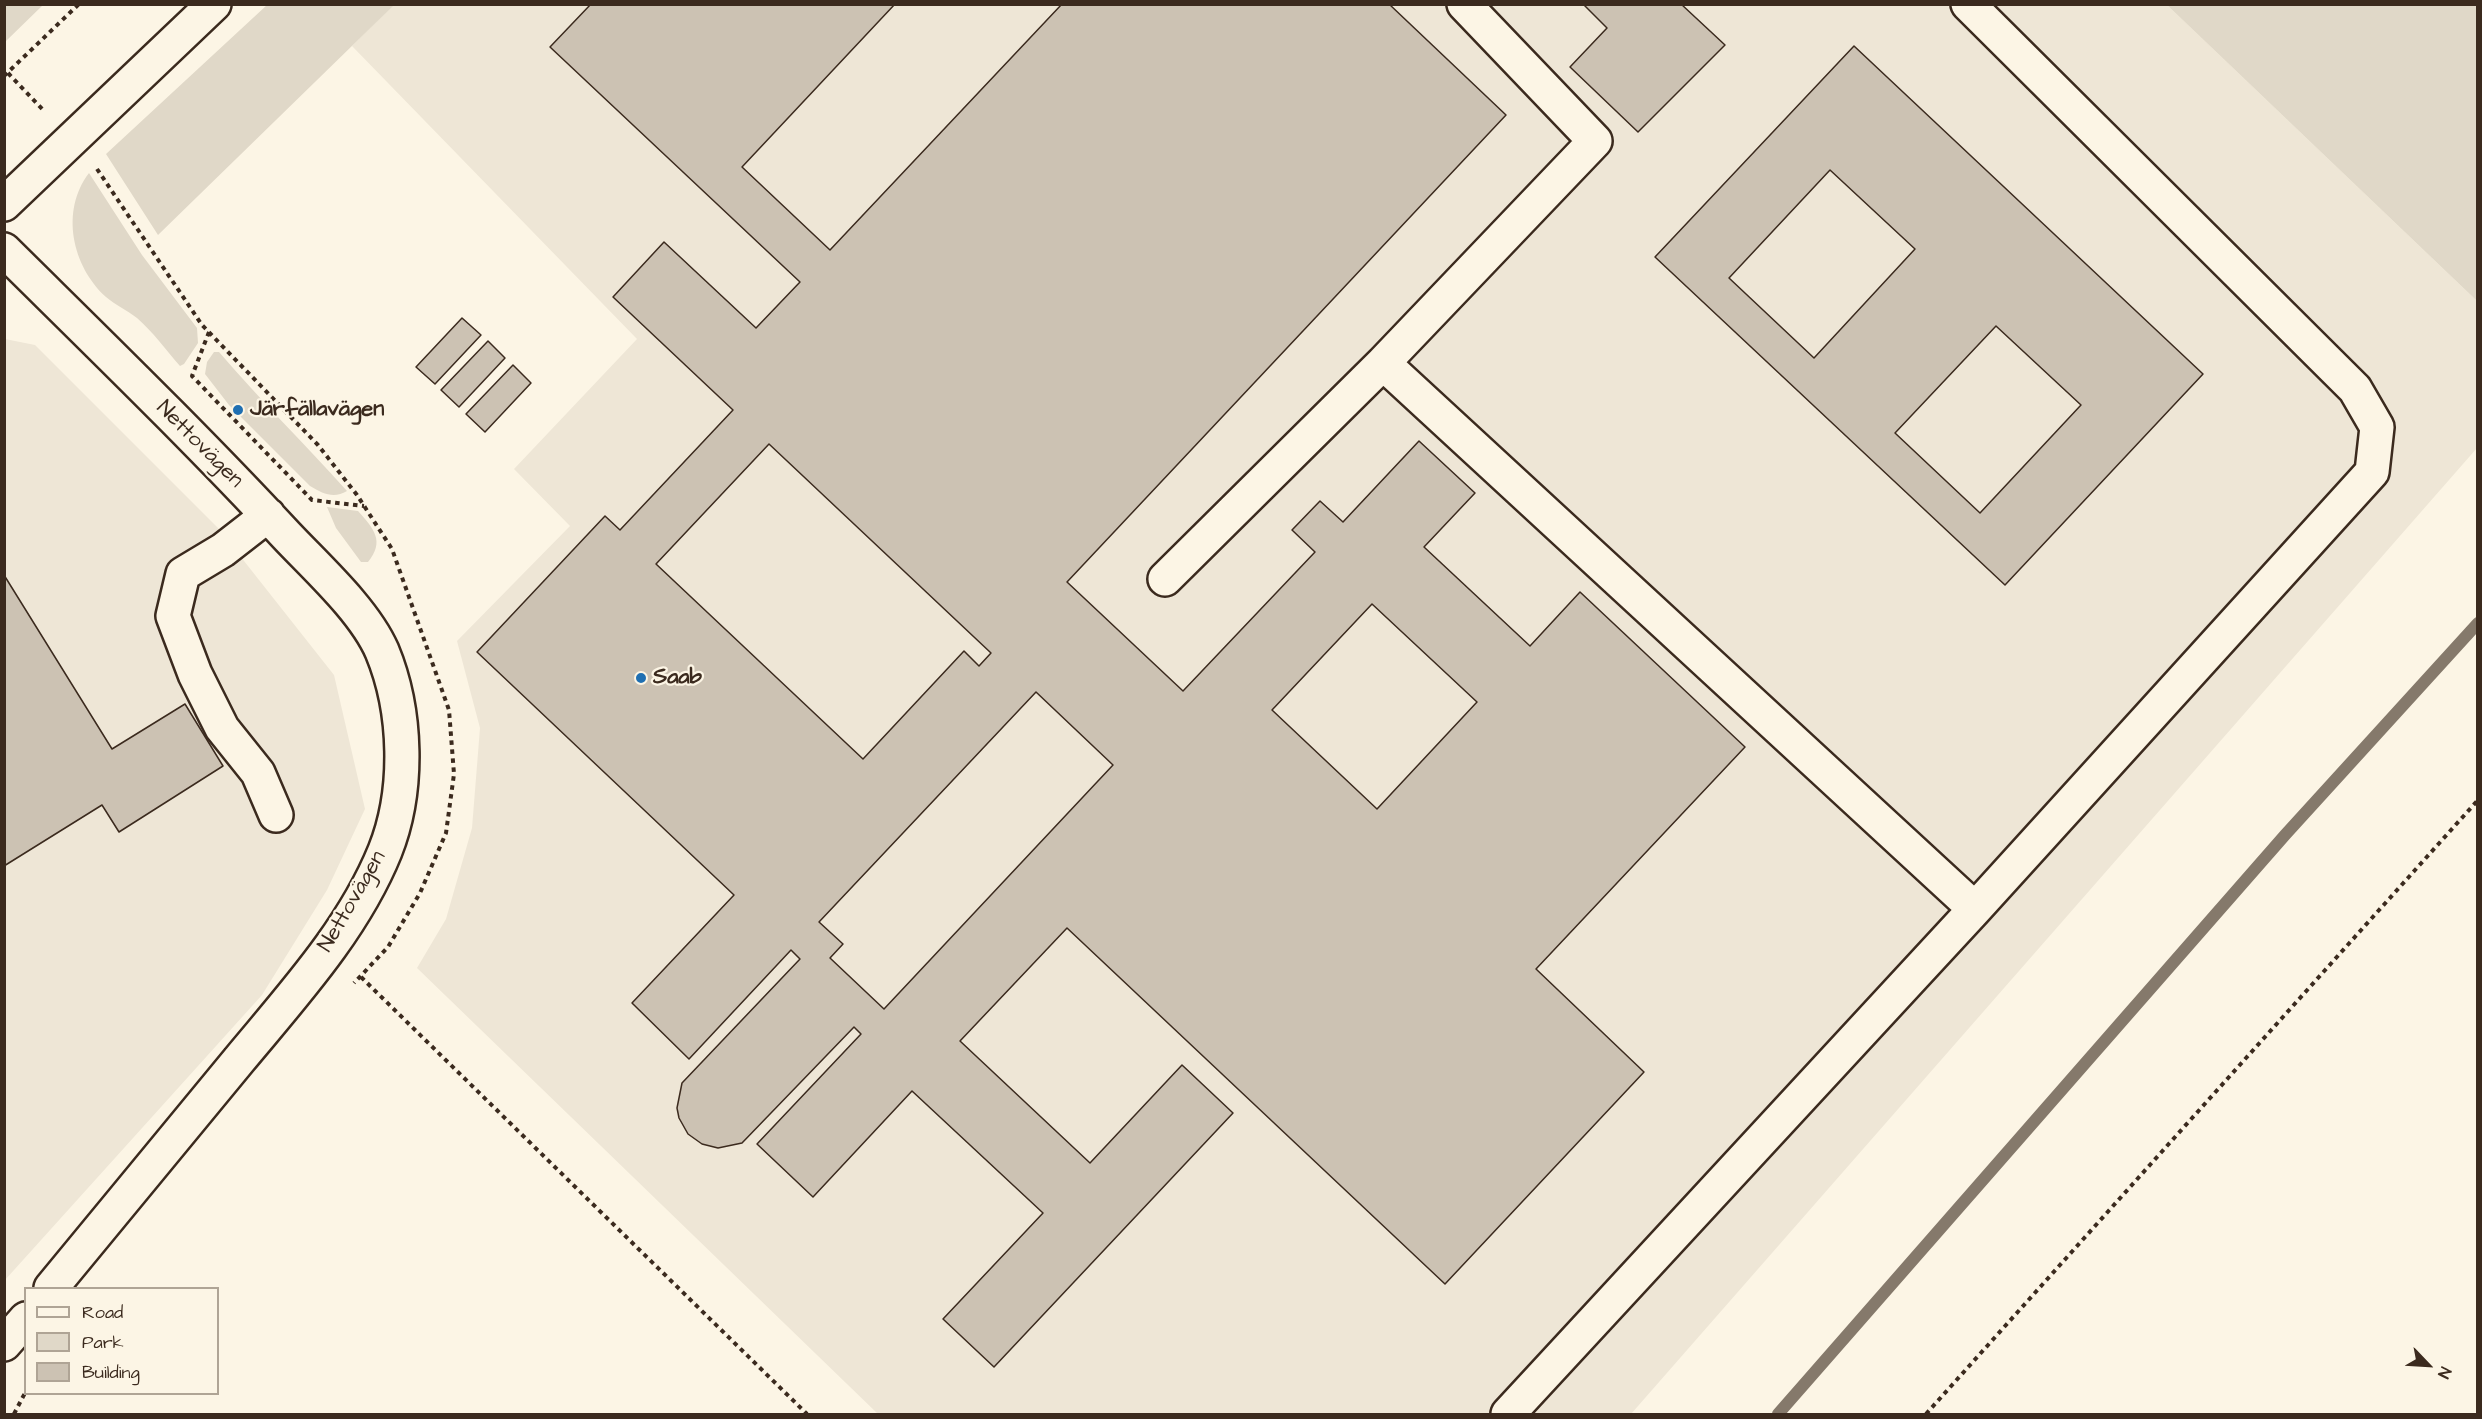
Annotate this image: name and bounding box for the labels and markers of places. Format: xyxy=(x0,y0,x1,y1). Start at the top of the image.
place label: Järfällavägen xyxy=(250,397,384,423)
marker: Järfällavägen xyxy=(231,403,245,417)
place label: Saab xyxy=(653,665,702,691)
marker: Saab xyxy=(634,671,648,685)

